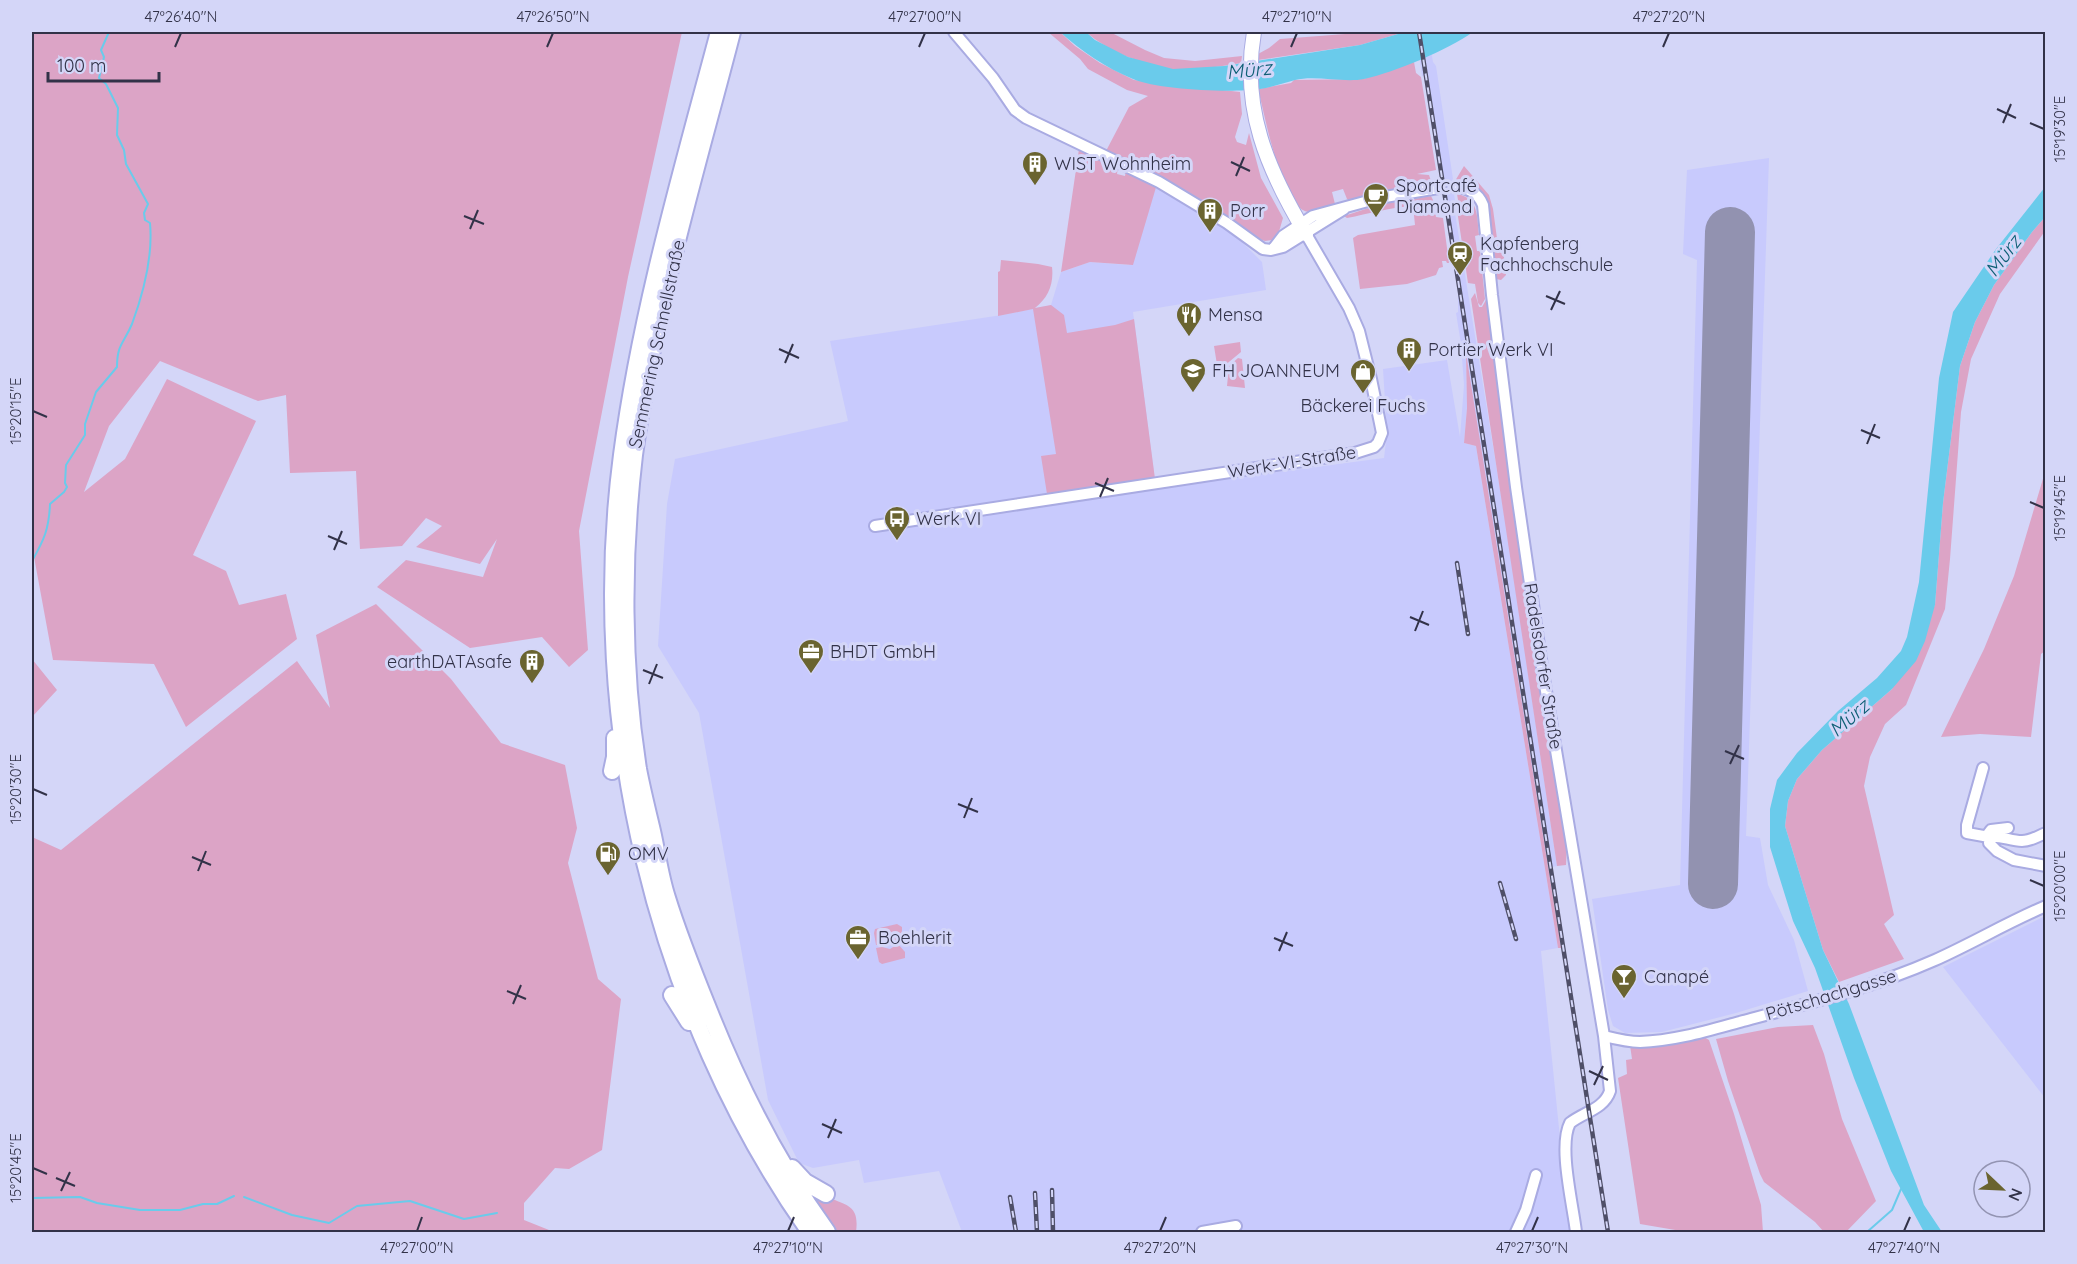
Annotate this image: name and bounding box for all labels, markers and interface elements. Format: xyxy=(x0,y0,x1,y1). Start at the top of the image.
text: 47°26'40"N xyxy=(145,7,217,26)
text: 47°26'50"N xyxy=(516,7,590,26)
text: 47°27'00"N xyxy=(888,7,962,26)
text: 47°27'10"N xyxy=(1262,7,1332,26)
text: 47°27'20"N xyxy=(1633,7,1705,26)
scale bar xyxy=(48,45,159,83)
text: 100 m xyxy=(57,54,106,77)
water label: Mürz xyxy=(1225,54,1275,84)
text: 15°19'30"E xyxy=(2050,96,2069,162)
building icon: WIST Wohnheim xyxy=(1020,149,1050,187)
place label: WIST Wohnheim xyxy=(1054,152,1191,175)
place label: Sportcafé Diamond xyxy=(1396,174,1477,218)
cafe icon: Sportcafé Diamond xyxy=(1361,181,1391,219)
building icon: Porr xyxy=(1195,196,1225,234)
place label: Porr xyxy=(1230,199,1265,222)
water label: Mürz xyxy=(1979,228,2028,281)
place label: Kapfenberg Fachhochschule xyxy=(1480,232,1613,276)
street label: Semmering Schnellstraße xyxy=(623,238,690,450)
station icon: Kapfenberg Fachhochschule xyxy=(1445,239,1475,277)
restaurant icon: Mensa xyxy=(1174,300,1204,338)
place label: Mensa xyxy=(1208,303,1263,326)
building icon: Portier Werk VI xyxy=(1394,335,1424,373)
place label: Portier Werk VI xyxy=(1428,338,1554,361)
school or university icon: FH JOANNEUM xyxy=(1178,356,1208,394)
shop icon: Bäckerei Fuchs xyxy=(1348,357,1378,395)
place label: FH JOANNEUM xyxy=(1212,359,1340,382)
text: 15°20'15"E xyxy=(6,378,25,444)
place label: Bäckerei Fuchs xyxy=(1301,394,1425,417)
street label: Werk-VI-Straße xyxy=(1226,440,1358,483)
text: 15°19'45"E xyxy=(2050,475,2069,541)
bus stop icon: Werk VI xyxy=(882,504,912,542)
place label: Werk VI xyxy=(916,507,981,530)
street label: Radelsdorfer Straße xyxy=(1519,581,1568,751)
office icon: BHDT GmbH xyxy=(796,637,826,675)
place label: BHDT GmbH xyxy=(830,640,936,663)
building icon: earthDATAsafe xyxy=(517,647,547,685)
place label: earthDATAsafe xyxy=(387,650,512,673)
water label: Mürz xyxy=(1823,692,1876,742)
text: 15°20'30"E xyxy=(6,754,25,824)
fuel station icon: OMV xyxy=(593,839,623,877)
place label: OMV xyxy=(628,842,669,865)
text: 15°20'00"E xyxy=(2050,851,2069,921)
office icon: Boehlerit xyxy=(843,923,873,961)
place label: Boehlerit xyxy=(878,926,952,949)
bar icon: Canapé xyxy=(1609,962,1639,1000)
street label: Pötschachgasse xyxy=(1763,964,1899,1025)
place label: Canapé xyxy=(1644,965,1709,988)
text: 15°20'45"E xyxy=(6,1133,25,1203)
north arrow xyxy=(1972,1159,2032,1219)
text: N xyxy=(2004,1186,2027,1204)
text: 47°27'00"N xyxy=(380,1238,454,1257)
text: 47°27'10"N xyxy=(753,1238,823,1257)
text: 47°27'20"N xyxy=(1124,1238,1196,1257)
text: 47°27'30"N xyxy=(1496,1238,1568,1257)
text: 47°27'40"N xyxy=(1868,1238,1940,1257)

